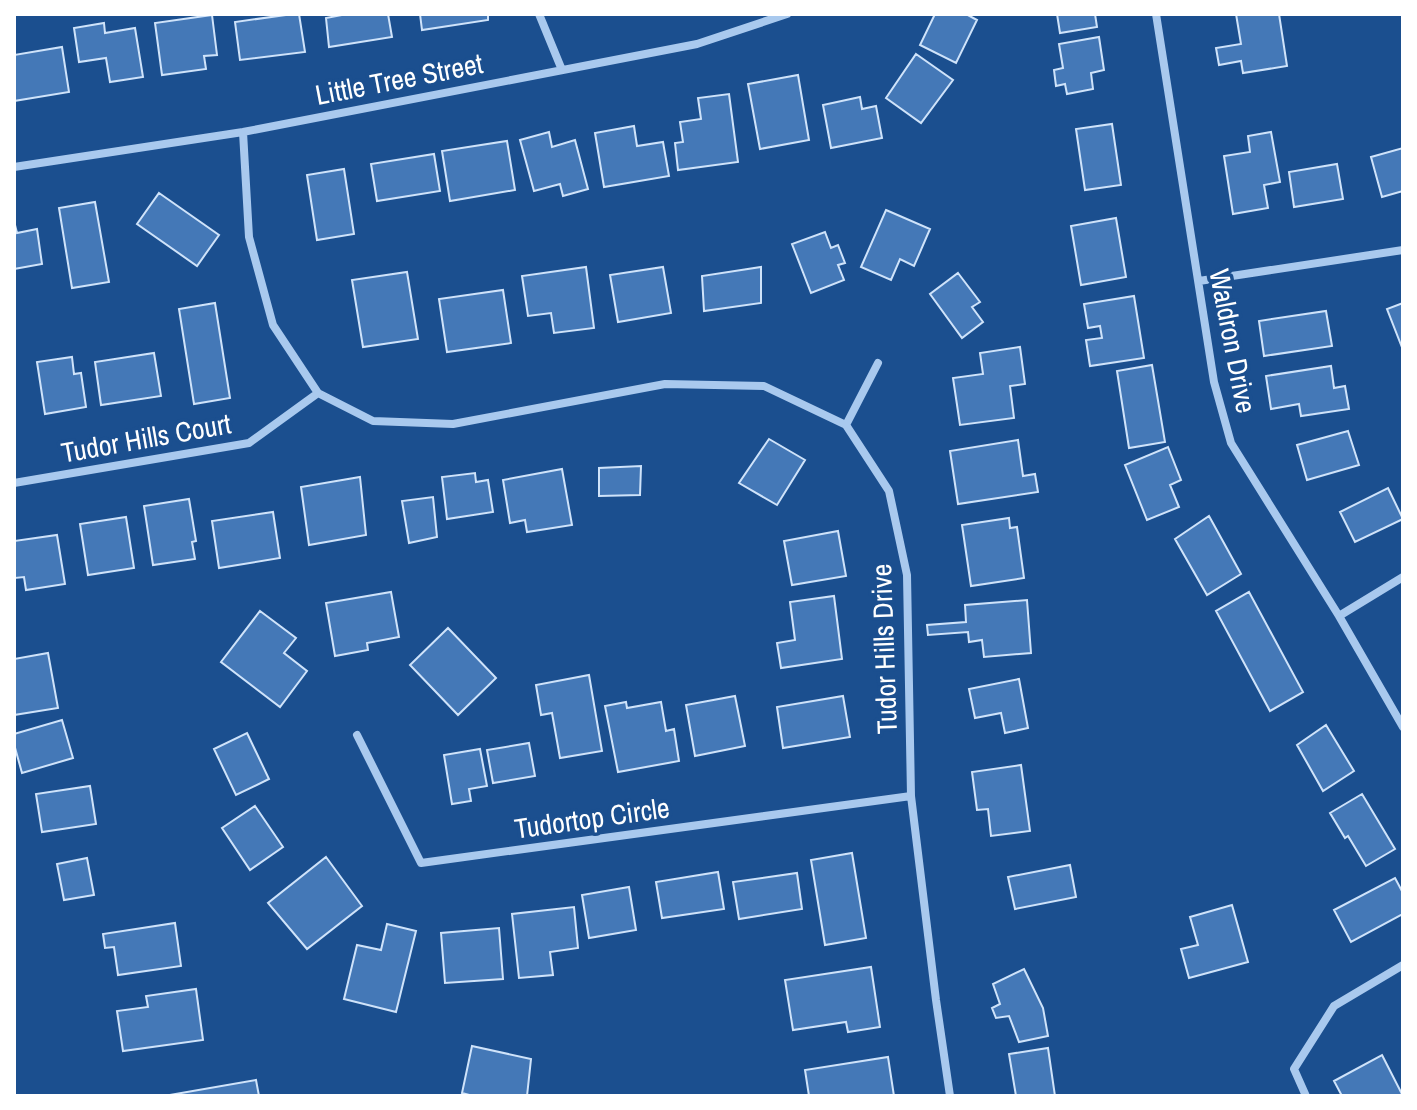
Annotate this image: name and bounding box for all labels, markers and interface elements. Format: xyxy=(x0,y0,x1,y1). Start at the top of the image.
street label: Little Tree Street xyxy=(312,44,486,114)
street label: Waldron Drive xyxy=(1200,266,1266,416)
street label: Tudor Hills Court xyxy=(58,404,234,472)
street label: Tudor Hills Drive xyxy=(862,563,906,735)
street label: Tudortop Circle xyxy=(512,788,672,848)

